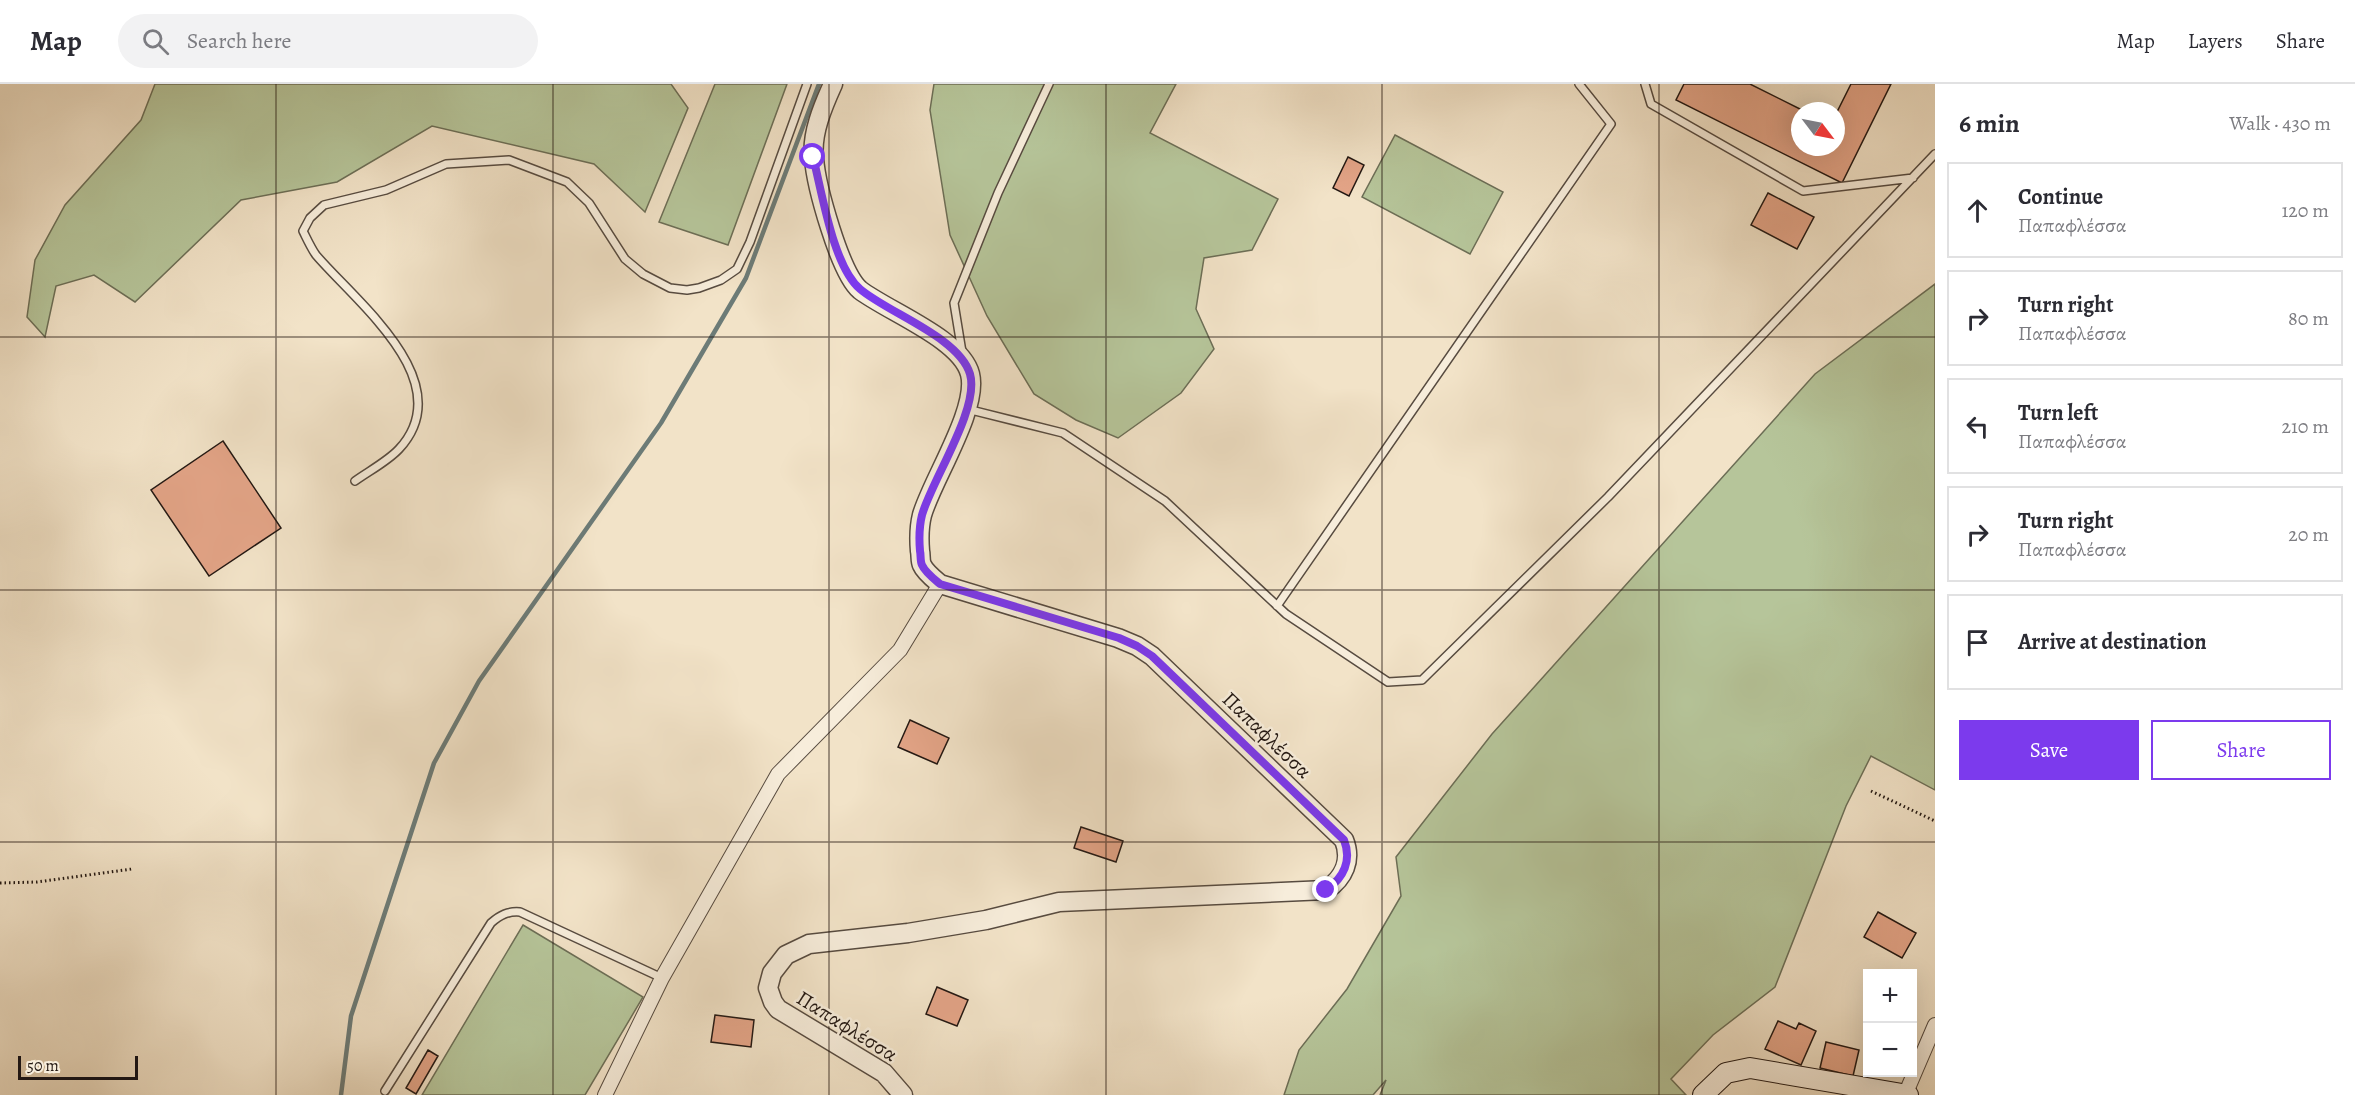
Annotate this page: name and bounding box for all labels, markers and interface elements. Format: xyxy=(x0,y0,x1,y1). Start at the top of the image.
search box xyxy=(118,14,538,68)
text: Map xyxy=(30,22,82,60)
icon: search xyxy=(139,25,172,58)
text: Search here xyxy=(187,26,291,56)
text: Map xyxy=(2116,27,2155,55)
text: Layers xyxy=(2188,27,2243,55)
text: Share xyxy=(2276,27,2325,55)
north arrow xyxy=(1791,102,1845,156)
text: 6 min xyxy=(1959,106,2020,141)
text: Walk · 430 m xyxy=(2229,110,2331,137)
route start xyxy=(799,143,825,169)
text: Continue xyxy=(2018,182,2103,212)
icon: ahead xyxy=(1961,194,1994,227)
text: 120 m xyxy=(2281,197,2329,224)
text: Παπαφλέσσα xyxy=(2018,212,2127,239)
text: Turn right xyxy=(2018,290,2114,320)
icon: right xyxy=(1961,302,1994,335)
text: 80 m xyxy=(2288,305,2329,332)
text: Παπαφλέσσα xyxy=(2018,320,2127,347)
text: Turn left xyxy=(2018,398,2098,428)
icon: left xyxy=(1961,410,1994,443)
text: 210 m xyxy=(2281,413,2329,440)
text: Παπαφλέσσα xyxy=(2018,428,2127,455)
text: Turn right xyxy=(2018,506,2114,536)
icon: right xyxy=(1961,518,1994,551)
text: 20 m xyxy=(2288,521,2329,548)
text: Παπαφλέσσα xyxy=(2018,536,2127,563)
icon: arrive xyxy=(1961,626,1994,659)
text: Arrive at destination xyxy=(2018,627,2207,657)
street label: Παπαφλέσσα xyxy=(1216,685,1318,785)
button: Save xyxy=(1959,720,2139,780)
button: Share xyxy=(2151,720,2331,780)
route end xyxy=(1312,876,1338,902)
map controls xyxy=(1863,969,1917,1077)
button: + xyxy=(1863,969,1917,1023)
street label: Παπαφλέσσα xyxy=(791,984,903,1068)
button: − xyxy=(1863,1023,1917,1077)
scale bar xyxy=(18,1053,138,1080)
text: 50 m xyxy=(27,1055,59,1077)

